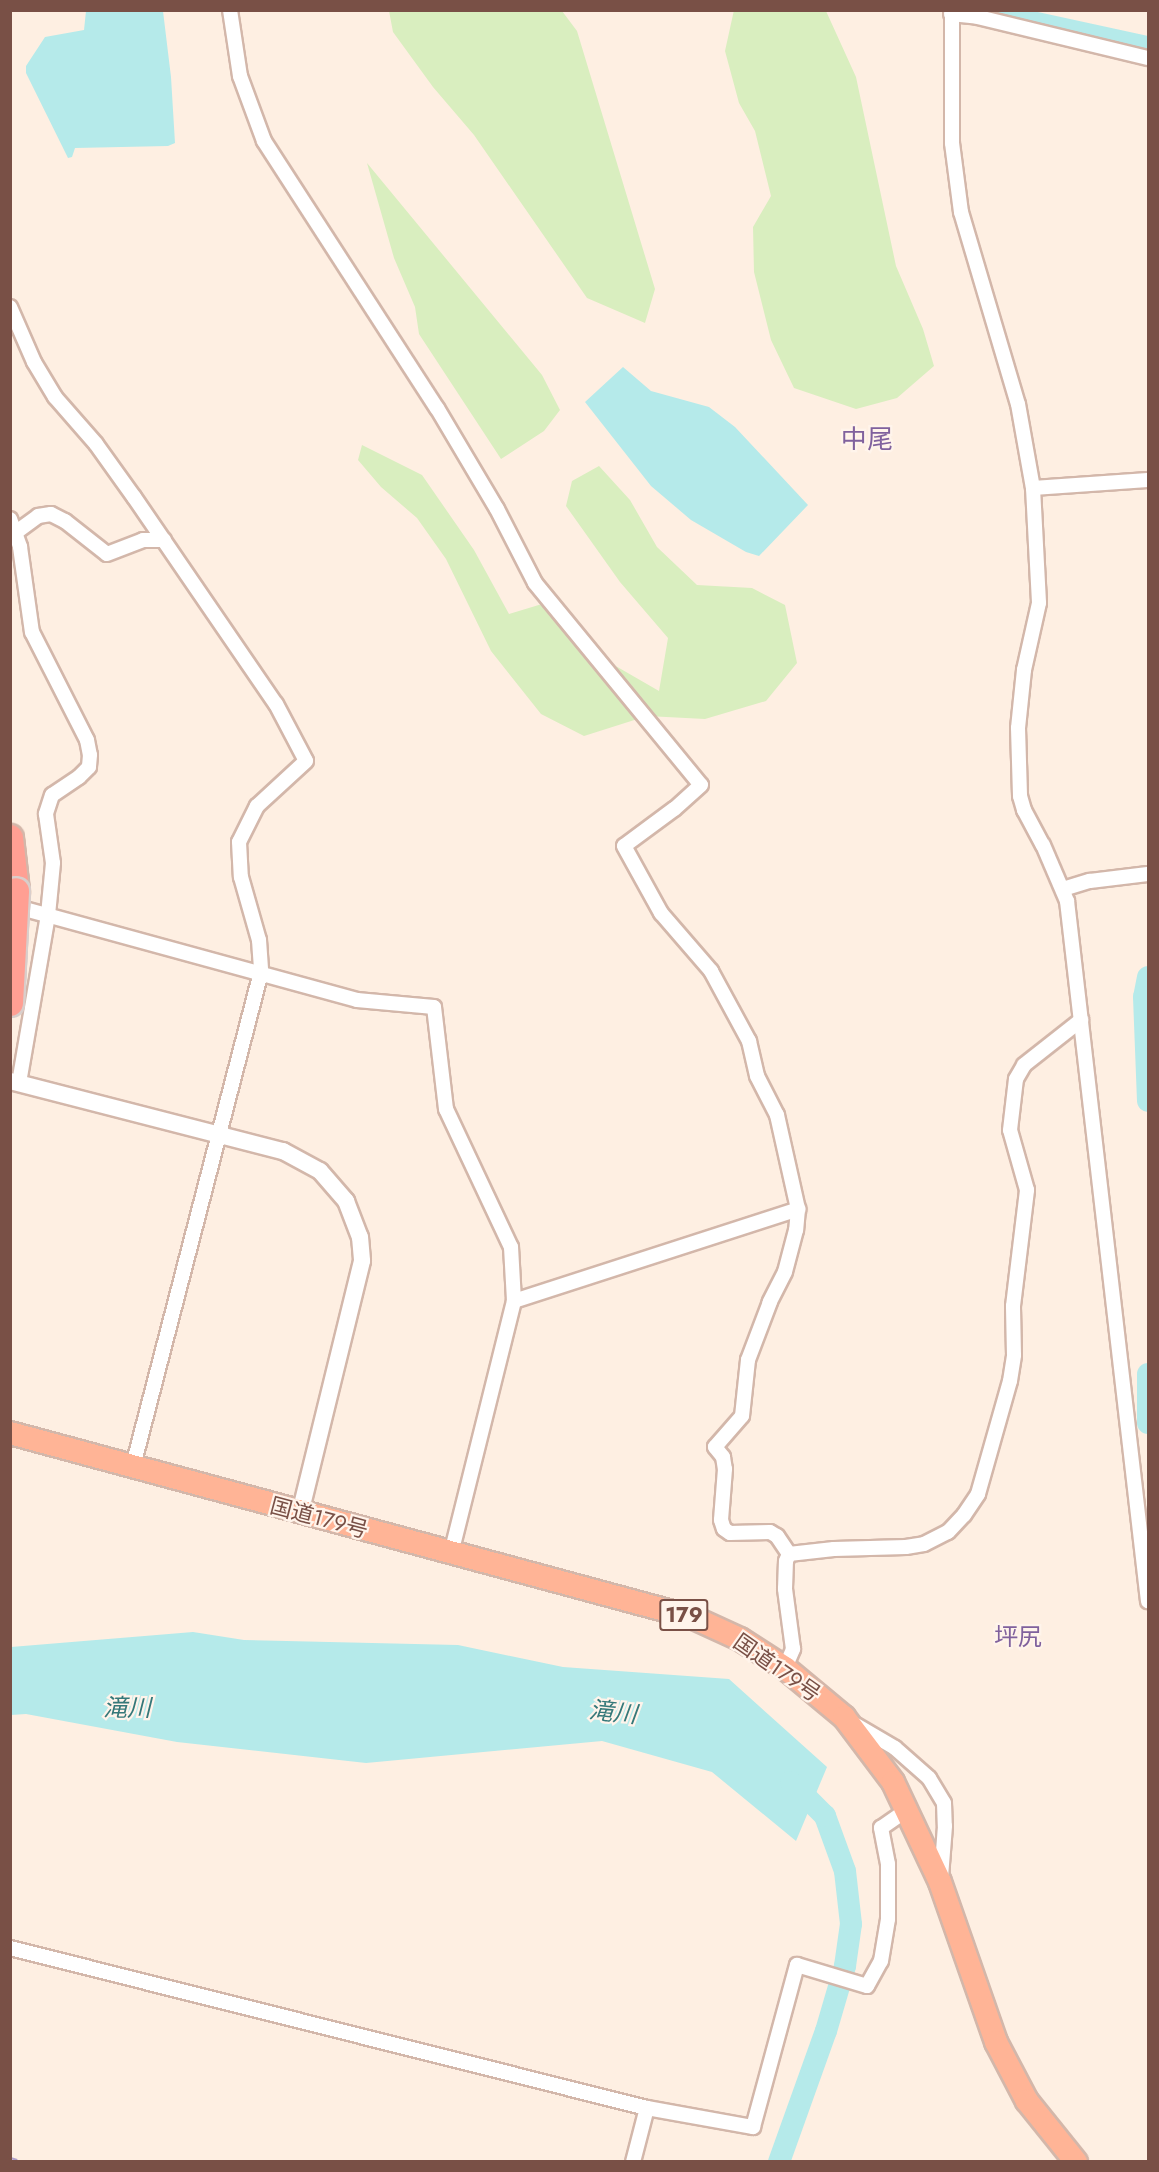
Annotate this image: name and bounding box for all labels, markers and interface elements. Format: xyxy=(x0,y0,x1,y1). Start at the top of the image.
district label: 中尾 xyxy=(841,424,893,456)
street label: 国道179号 xyxy=(267,1492,371,1544)
road number: 179 xyxy=(658,1597,710,1633)
district label: 坪尻 xyxy=(994,1623,1042,1651)
street label: 国道179号 xyxy=(728,1628,826,1708)
water label: 滝川 xyxy=(103,1694,151,1722)
water label: 滝川 xyxy=(588,1695,638,1729)

